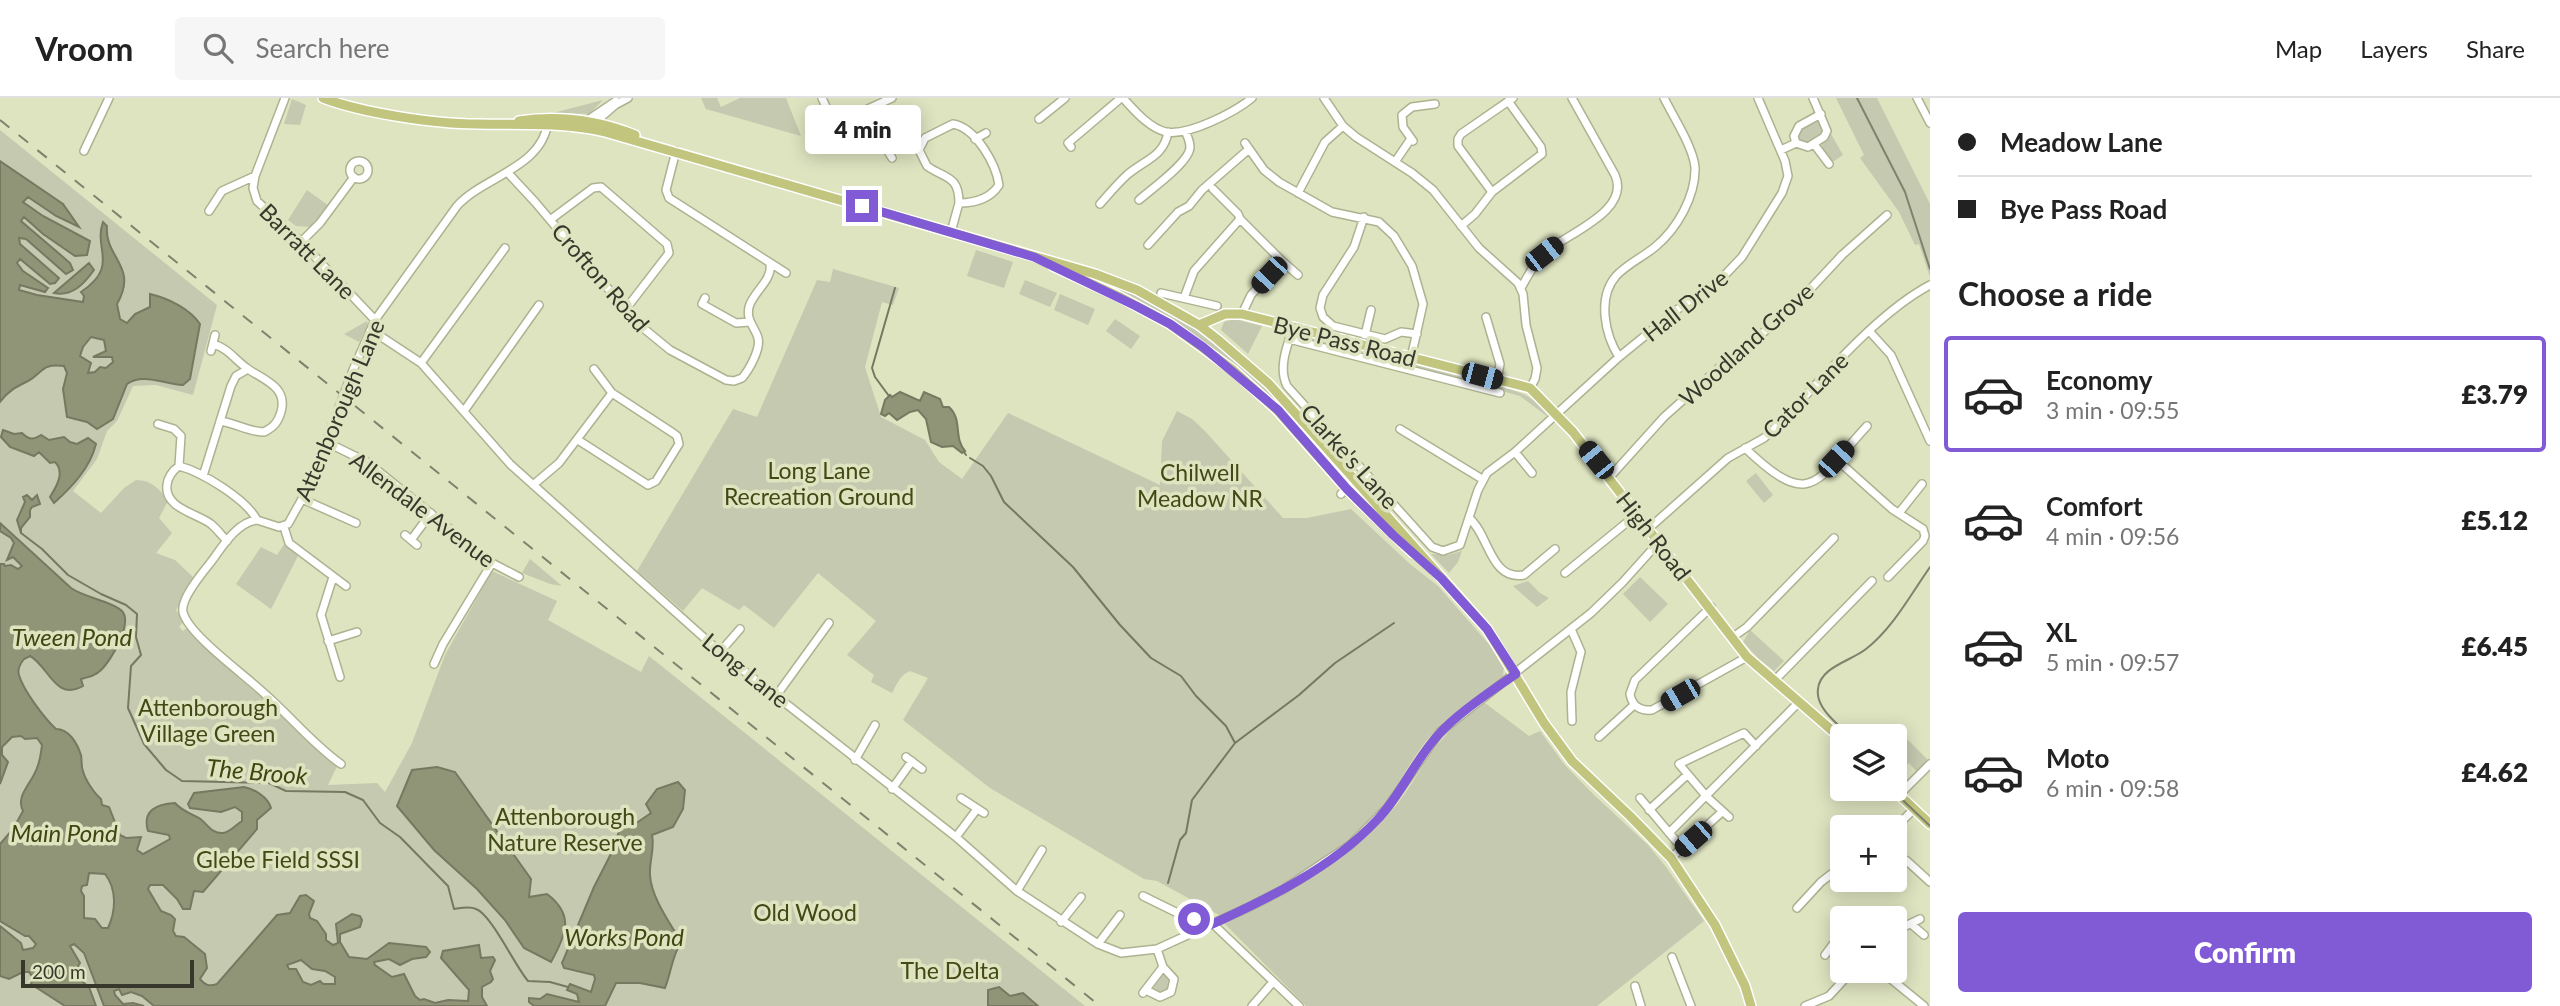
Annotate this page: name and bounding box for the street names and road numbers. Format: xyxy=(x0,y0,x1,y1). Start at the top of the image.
street label: Barratt Lane xyxy=(254,197,362,305)
street label: Crofton Road xyxy=(546,217,656,337)
street label: Hall Drive xyxy=(1637,263,1733,347)
street label: Woodland Grove xyxy=(1673,276,1819,412)
street label: Bye Pass Road xyxy=(1271,310,1419,372)
street label: Attenborough Lane xyxy=(288,315,390,505)
street label: Cator Lane xyxy=(1756,346,1854,444)
street label: Clarke's Lane xyxy=(1295,398,1405,514)
street label: Allendale Avenue xyxy=(345,445,501,573)
street label: High Road xyxy=(1611,486,1697,586)
street label: Long Lane xyxy=(697,627,795,713)

